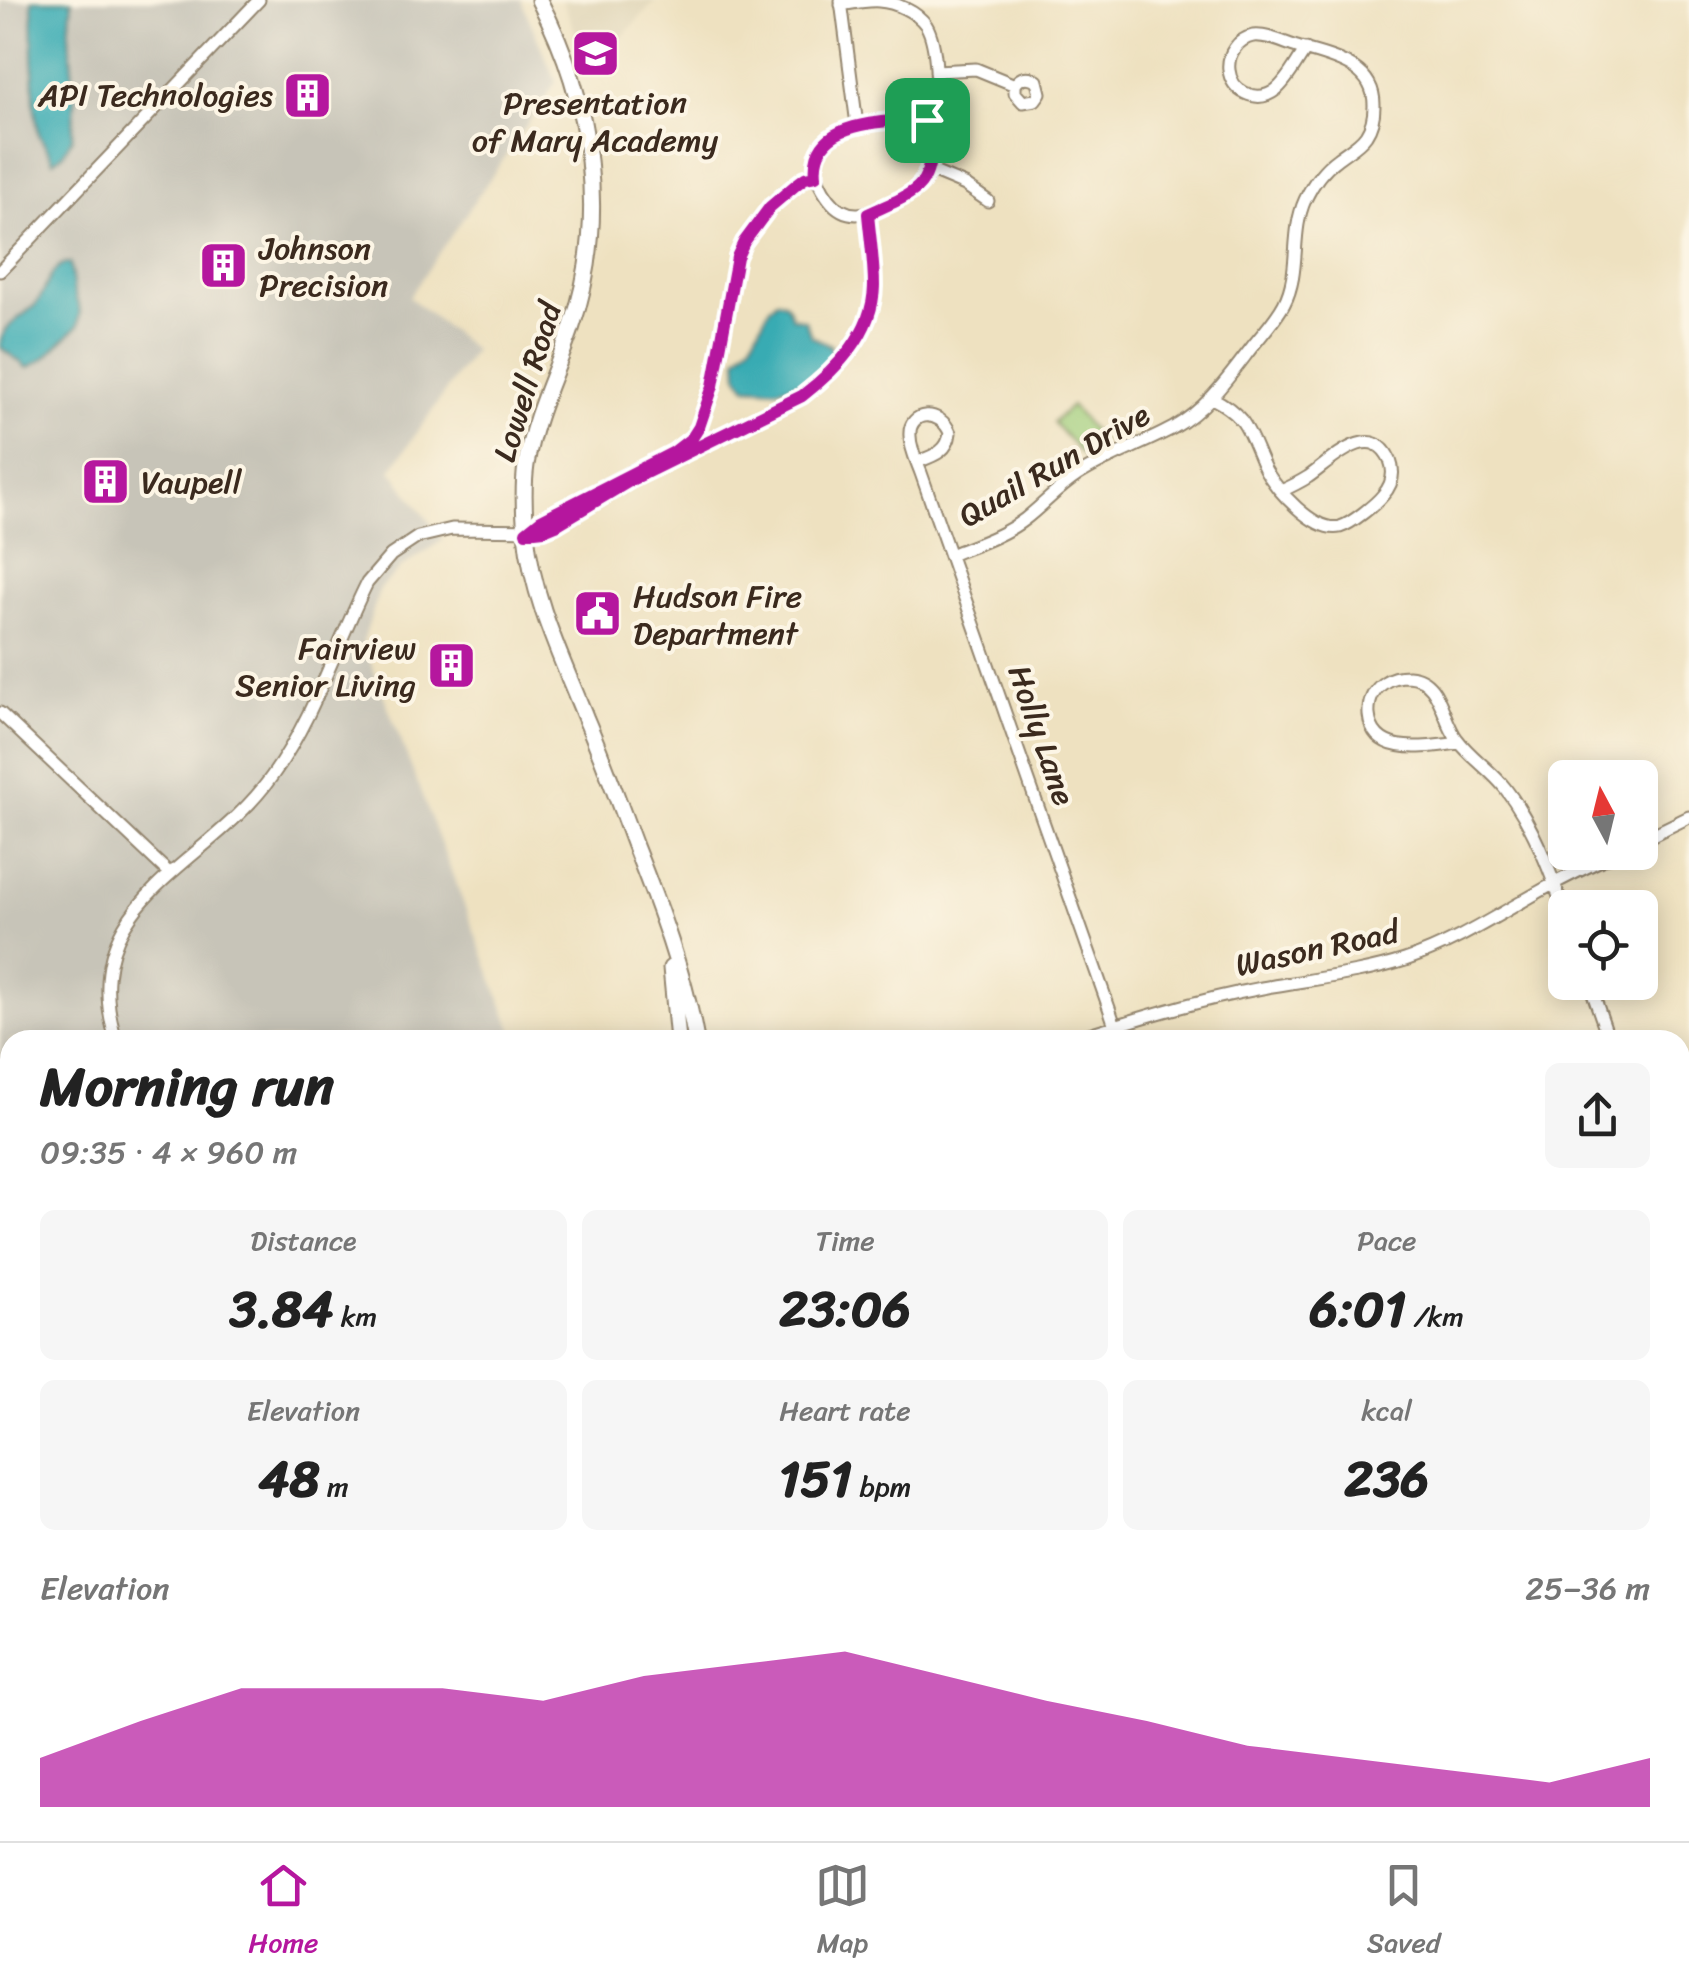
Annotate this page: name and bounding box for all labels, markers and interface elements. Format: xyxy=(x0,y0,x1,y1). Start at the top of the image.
school or university icon: Presentation of Mary Academy xyxy=(569,27,621,79)
place label: API Technologies xyxy=(37,67,273,124)
building icon: API Technologies xyxy=(282,69,334,121)
place label: Presentation of Mary Academy xyxy=(472,75,719,169)
pin xyxy=(885,78,970,163)
icon: arrive xyxy=(900,93,955,148)
place label: Johnson Precision xyxy=(258,220,388,314)
building icon: Johnson Precision xyxy=(198,240,250,292)
street label: Lowell Road xyxy=(476,293,579,469)
street label: Quail Run Drive xyxy=(947,387,1161,544)
place label: Vaupell xyxy=(141,454,242,511)
building icon: Vaupell xyxy=(80,456,132,508)
place label: Hudson Fire Department xyxy=(633,568,802,662)
public building icon: Hudson Fire Department xyxy=(572,588,624,640)
place label: Fairview Senior Living xyxy=(235,620,416,714)
building icon: Fairview Senior Living xyxy=(425,640,477,692)
street label: Holly Lane xyxy=(991,657,1092,813)
north arrow xyxy=(1548,760,1658,870)
map controls xyxy=(1548,760,1658,1000)
button: locate xyxy=(1548,890,1658,1000)
street label: Wason Road xyxy=(1230,903,1406,994)
text: Morning run xyxy=(40,1038,334,1135)
button: share xyxy=(1545,1063,1650,1168)
text: 09:35 · 4 × 960 m xyxy=(40,1124,297,1181)
text: Distance xyxy=(250,1216,356,1265)
text: Time xyxy=(815,1216,875,1265)
text: Pace xyxy=(1357,1216,1416,1265)
text: 3.84 xyxy=(230,1265,333,1354)
text: 23:06 xyxy=(779,1265,911,1354)
text: 6:01 xyxy=(1310,1265,1406,1354)
text: km xyxy=(333,1292,377,1341)
text: /km xyxy=(1406,1292,1464,1341)
text: Elevation xyxy=(247,1386,360,1435)
text: Heart rate xyxy=(779,1386,911,1435)
text: kcal xyxy=(1361,1386,1412,1435)
text: 48 xyxy=(258,1435,320,1524)
text: 151 xyxy=(779,1435,852,1524)
text: 236 xyxy=(1344,1435,1429,1524)
text: m xyxy=(320,1462,348,1511)
text: bpm xyxy=(852,1462,911,1511)
text: Elevation xyxy=(40,1560,170,1617)
text: 25–36 m xyxy=(1525,1560,1650,1617)
tab: Home xyxy=(248,1858,318,1967)
tab: Map xyxy=(815,1858,870,1967)
tab: Saved xyxy=(1367,1858,1441,1967)

